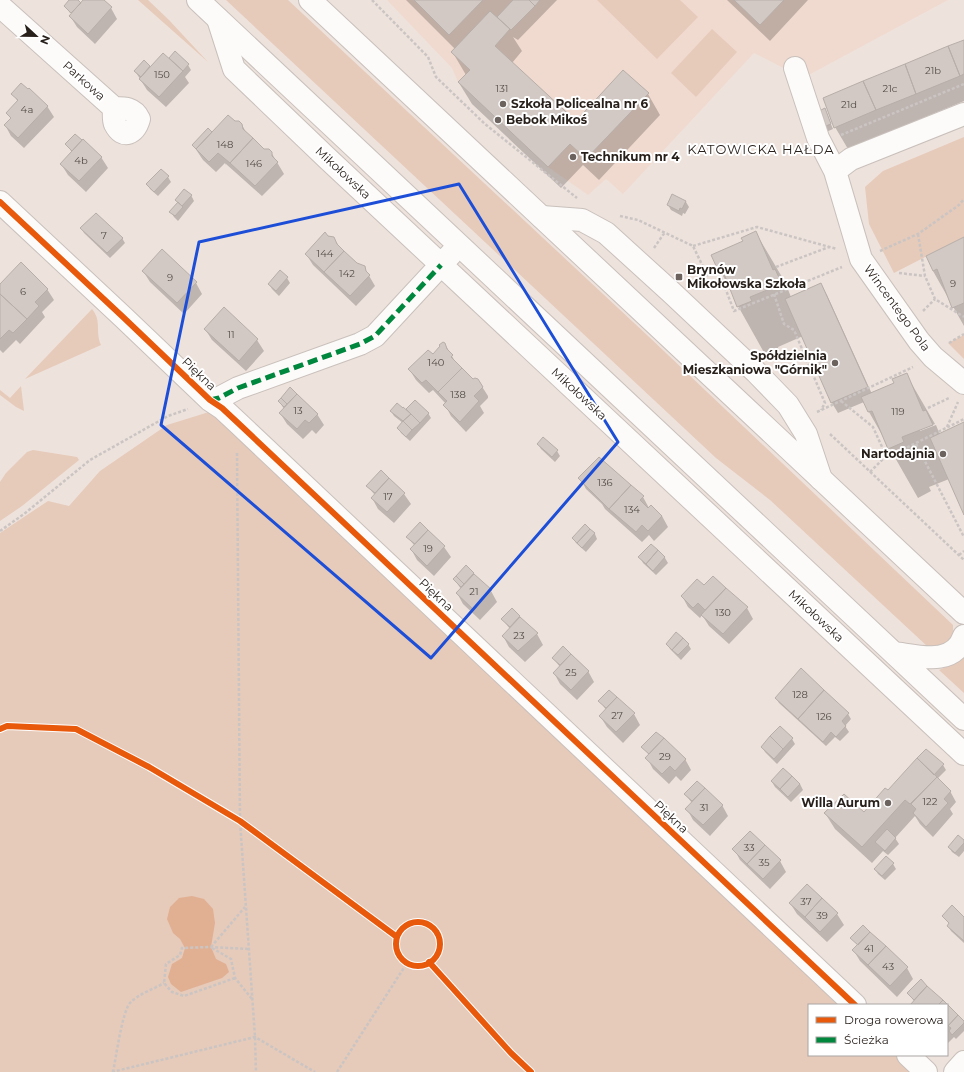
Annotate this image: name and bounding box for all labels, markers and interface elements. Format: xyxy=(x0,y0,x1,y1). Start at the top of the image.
north arrow xyxy=(16,16,56,56)
text: N xyxy=(37,33,53,46)
street label: Parkowa xyxy=(60,58,109,104)
house number: 21b xyxy=(925,64,941,77)
house number: 150 xyxy=(154,68,170,81)
house number: 131 xyxy=(496,82,508,95)
house number: 21c xyxy=(883,82,898,95)
place label: Szkoła Policealna nr 6 xyxy=(511,96,648,111)
house number: 21d xyxy=(841,98,857,111)
marker: Szkoła Policealna nr 6 xyxy=(498,99,508,109)
house number: 4a xyxy=(21,103,33,116)
place label: Bebok Mikoś xyxy=(506,112,588,127)
marker: Bebok Mikoś xyxy=(493,115,503,125)
house number: 148 xyxy=(217,138,233,151)
district label: KATOWICKA HAŁDA xyxy=(687,141,835,157)
street label: Mikołowska xyxy=(313,143,374,202)
place label: Technikum nr 4 xyxy=(581,149,680,164)
marker: Technikum nr 4 xyxy=(568,152,578,162)
house number: 4b xyxy=(74,154,88,167)
house number: 146 xyxy=(246,157,262,170)
house number: 7 xyxy=(101,229,107,242)
house number: 144 xyxy=(317,247,334,260)
street label: Wincentego Pola xyxy=(861,261,934,354)
place label: Brynów Mikołowska Szkoła xyxy=(687,262,806,291)
house number: 142 xyxy=(339,267,355,280)
house number: 9 xyxy=(167,271,173,284)
marker: Brynów Mikołowska Szkoła xyxy=(674,272,684,282)
house number: 9 xyxy=(950,277,956,290)
house number: 6 xyxy=(20,285,26,298)
house number: 11 xyxy=(227,328,235,341)
place label: Spółdzielnia Mieszkaniowa "Górnik" xyxy=(683,348,827,377)
street label: Piękna xyxy=(179,354,219,393)
house number: 140 xyxy=(428,356,445,369)
marker: Spółdzielnia Mieszkaniowa "Górnik" xyxy=(830,358,840,368)
street label: Mikołowska xyxy=(549,364,610,423)
house number: 138 xyxy=(450,388,466,401)
house number: 13 xyxy=(293,404,303,417)
house number: 119 xyxy=(891,405,905,418)
place label: Nartodajnia xyxy=(861,446,935,461)
marker: Nartodajnia xyxy=(938,449,948,459)
house number: 136 xyxy=(597,476,613,489)
house number: 17 xyxy=(383,490,393,503)
house number: 134 xyxy=(624,503,640,516)
house number: 19 xyxy=(423,542,433,555)
street label: Piękna xyxy=(416,575,457,614)
house number: 21 xyxy=(469,585,479,598)
street label: Mikołowska xyxy=(786,586,847,645)
house number: 130 xyxy=(715,606,731,619)
house number: 23 xyxy=(513,629,525,642)
house number: 25 xyxy=(565,666,577,679)
house number: 128 xyxy=(792,688,808,701)
house number: 27 xyxy=(611,709,623,722)
house number: 126 xyxy=(816,710,832,723)
house number: 29 xyxy=(659,750,671,763)
place label: Willa Aurum xyxy=(801,795,880,810)
house number: 122 xyxy=(923,795,938,808)
street label: Piękna xyxy=(651,797,692,836)
marker: Willa Aurum xyxy=(883,798,893,808)
house number: 31 xyxy=(699,801,709,814)
house number: 33 xyxy=(743,841,755,854)
house number: 35 xyxy=(758,856,770,869)
house number: 37 xyxy=(800,895,812,908)
house number: 39 xyxy=(816,909,828,922)
house number: 41 xyxy=(864,942,874,955)
house number: 43 xyxy=(882,960,894,973)
legend xyxy=(808,1004,948,1056)
text: Droga rowerowa xyxy=(844,1012,944,1027)
text: Ścieżka xyxy=(844,1032,889,1047)

